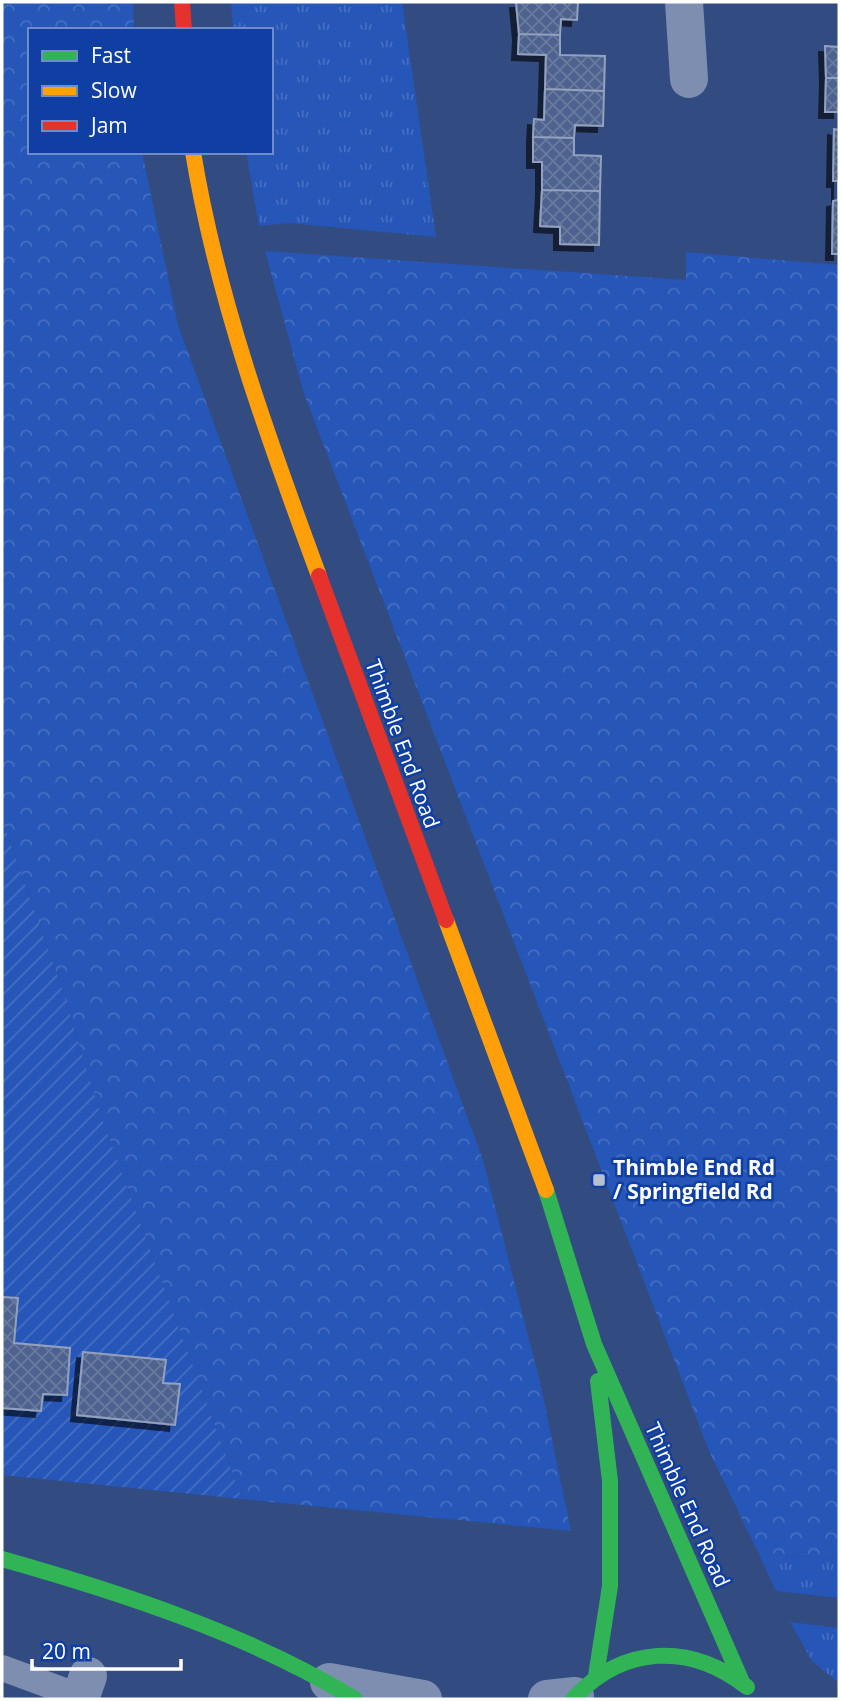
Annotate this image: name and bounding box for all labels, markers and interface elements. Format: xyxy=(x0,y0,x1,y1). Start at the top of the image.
legend xyxy=(28,28,273,154)
text: Fast xyxy=(91,41,131,69)
text: Slow xyxy=(91,76,137,104)
text: Jam xyxy=(89,111,128,139)
street label: Thimble End Road xyxy=(359,655,446,832)
place label: Thimble End Rd / Springfield Rd xyxy=(613,1153,775,1205)
marker: Thimble End Rd / Springfield Rd xyxy=(591,1172,607,1188)
street label: Thimble End Road xyxy=(639,1418,737,1591)
scale bar xyxy=(32,1628,180,1672)
text: 20 m xyxy=(42,1637,91,1665)

